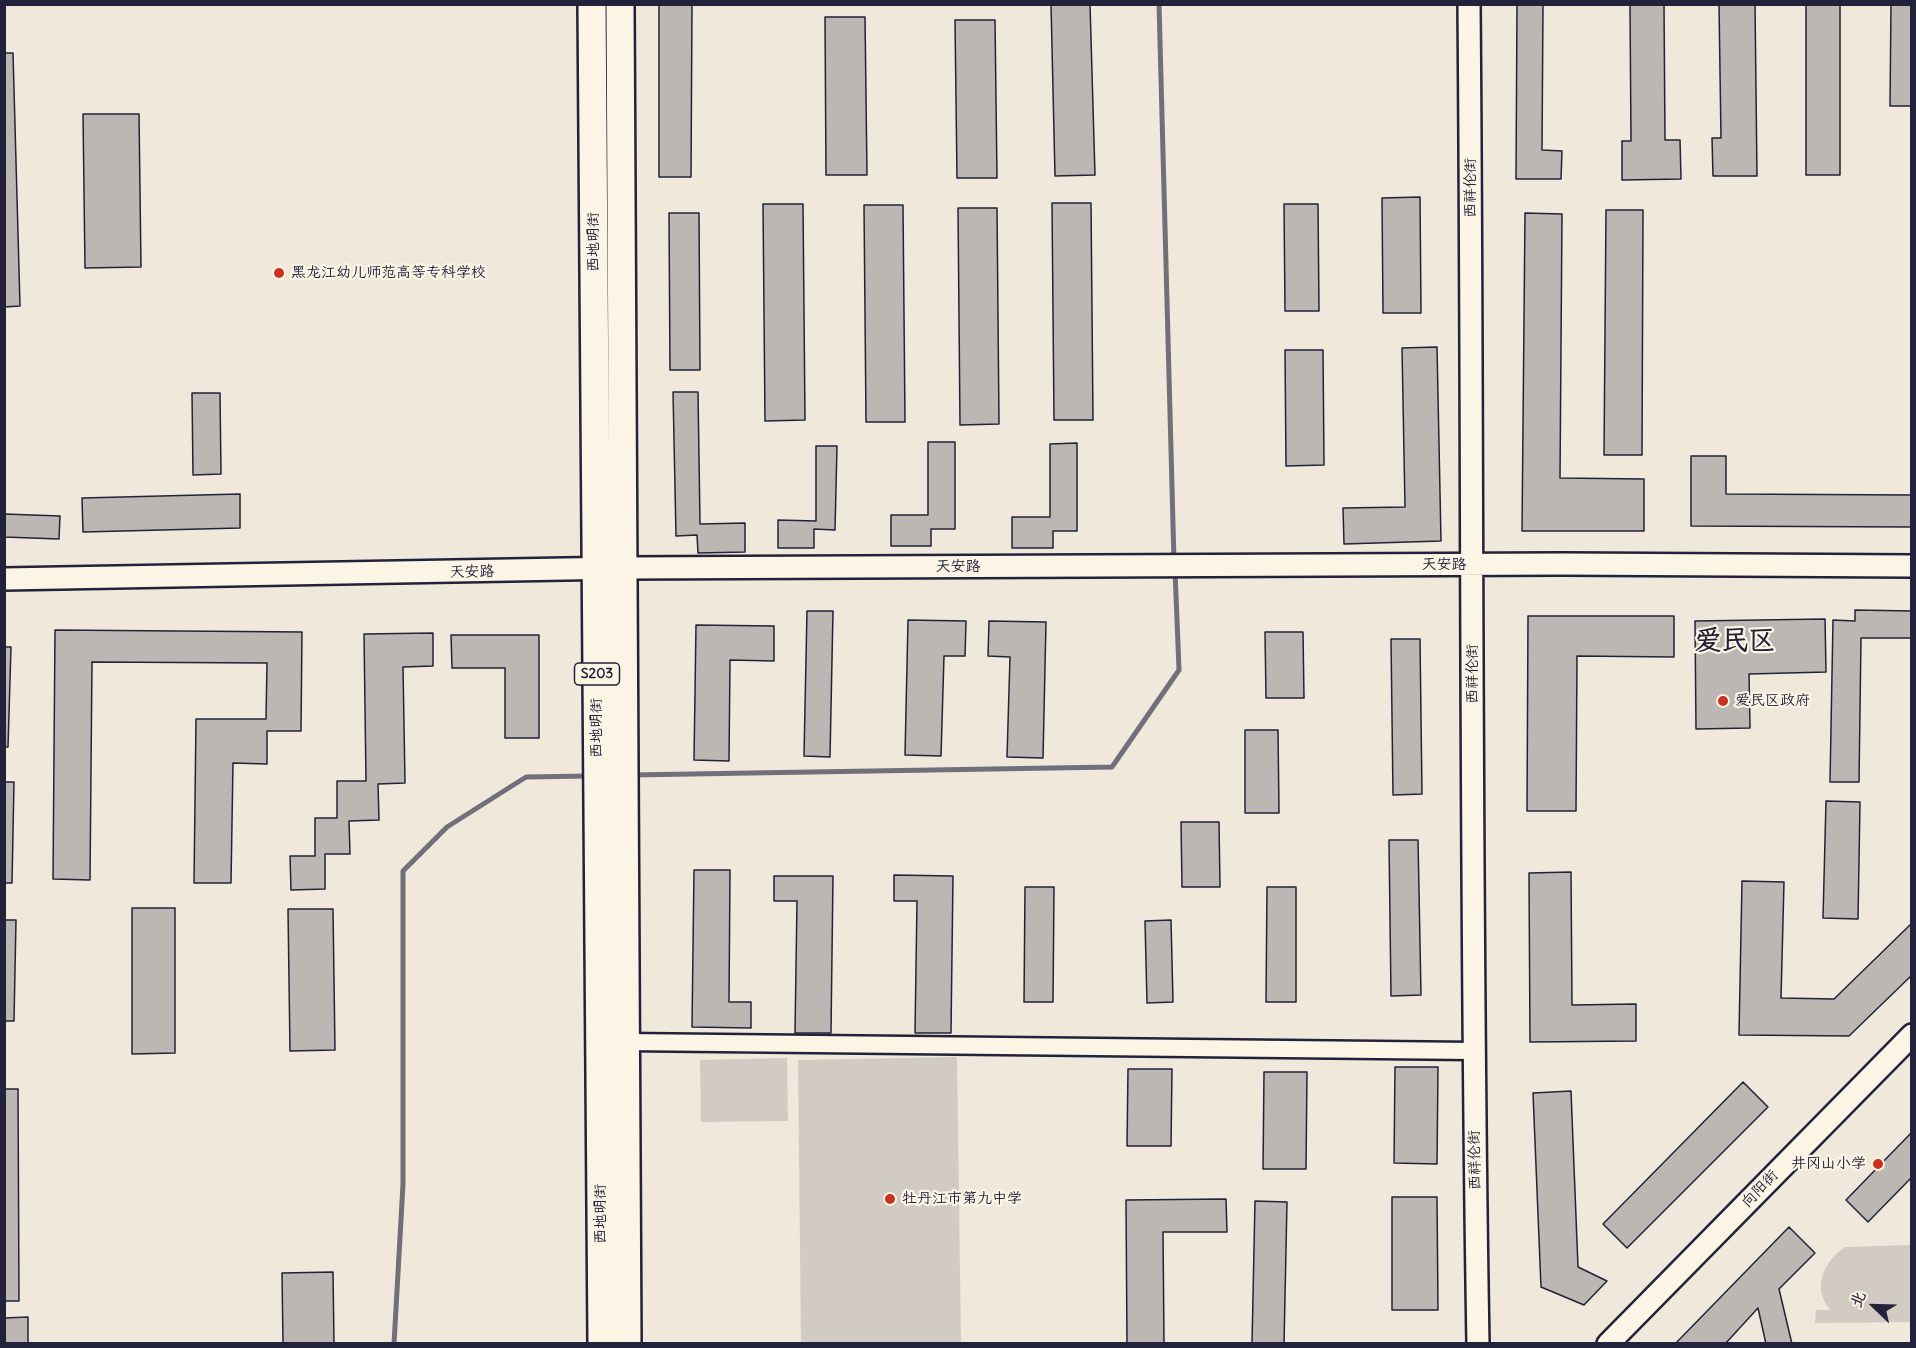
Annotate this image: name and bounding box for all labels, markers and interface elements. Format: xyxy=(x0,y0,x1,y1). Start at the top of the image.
street label: 西祥伦街 xyxy=(1462,158,1480,218)
street label: 西地明街 xyxy=(585,212,603,272)
place label: 黑龙江幼儿师范高等专科学校 xyxy=(291,264,486,282)
marker: 黑龙江幼儿师范高等专科学校 xyxy=(272,266,286,280)
street label: 天安路 xyxy=(1422,556,1466,574)
street label: 天安路 xyxy=(936,558,980,576)
street label: 天安路 xyxy=(449,563,495,581)
district label: 爱民区 xyxy=(1695,625,1775,657)
street label: 西祥伦街 xyxy=(1464,644,1482,704)
road number: S203 xyxy=(574,663,620,685)
place label: 爱民区政府 xyxy=(1735,692,1810,710)
marker: 爱民区政府 xyxy=(1716,694,1730,708)
street label: 西地明街 xyxy=(588,698,606,758)
street label: 西祥伦街 xyxy=(1465,1130,1485,1190)
place label: 井冈山小学 xyxy=(1791,1155,1866,1173)
marker: 井冈山小学 xyxy=(1871,1157,1885,1171)
street label: 向阳街 xyxy=(1738,1167,1782,1211)
street label: 西地明街 xyxy=(592,1184,610,1244)
place label: 牡丹江市第九中学 xyxy=(902,1190,1022,1208)
marker: 牡丹江市第九中学 xyxy=(883,1192,897,1206)
north arrow xyxy=(1844,1276,1904,1336)
text: 北 xyxy=(1845,1288,1870,1310)

